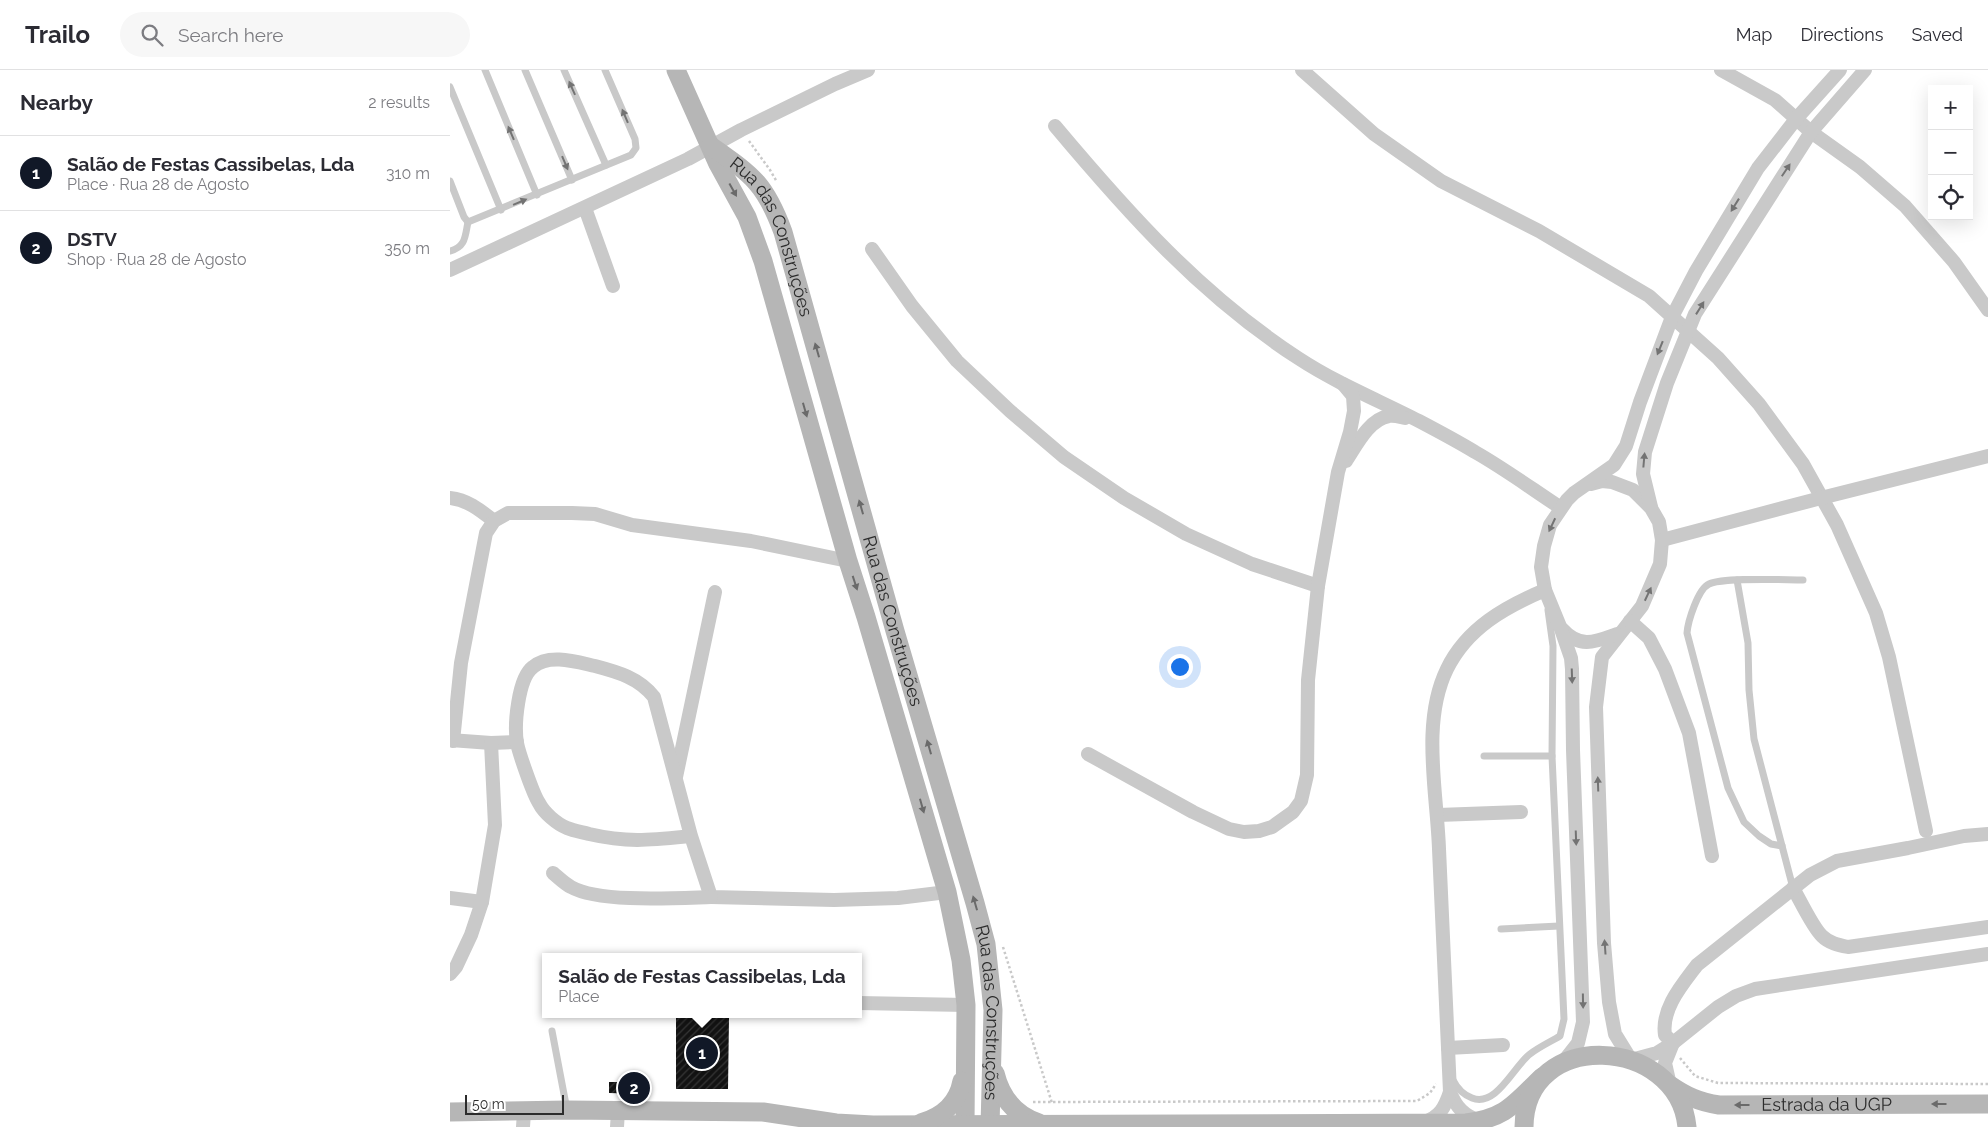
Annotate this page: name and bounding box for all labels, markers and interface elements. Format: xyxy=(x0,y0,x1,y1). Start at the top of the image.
search box xyxy=(120,12,470,57)
text: Trailo xyxy=(25,20,90,49)
icon: search xyxy=(138,21,166,49)
text: Search here xyxy=(178,24,283,46)
text: Map xyxy=(1736,24,1772,45)
text: Directions xyxy=(1800,24,1884,45)
text: Saved xyxy=(1912,24,1963,45)
one-way arrow xyxy=(568,81,576,95)
map controls xyxy=(1928,85,1973,220)
button: + xyxy=(1928,85,1973,130)
text: Nearby xyxy=(20,90,93,115)
text: 2 results xyxy=(368,93,430,112)
one-way arrow xyxy=(621,109,629,123)
one-way arrow xyxy=(507,126,515,141)
button: − xyxy=(1928,130,1973,175)
street label: Rua das Construções xyxy=(726,152,817,319)
text: Salão de Festas Cassibelas, Lda xyxy=(67,153,354,175)
one-way arrow xyxy=(561,156,569,170)
text: 1 xyxy=(32,164,40,183)
text: 310 m xyxy=(386,164,430,183)
one-way arrow xyxy=(1781,164,1791,177)
text: Place · Rua 28 de Agosto xyxy=(67,175,249,194)
button: locate xyxy=(1928,175,1973,220)
one-way arrow xyxy=(729,183,737,197)
one-way arrow xyxy=(513,197,527,205)
one-way arrow xyxy=(1731,198,1740,211)
text: DSTV xyxy=(67,228,117,250)
text: 2 xyxy=(31,239,41,258)
text: 350 m xyxy=(384,239,430,258)
text: Shop · Rua 28 de Agosto xyxy=(67,250,247,269)
one-way arrow xyxy=(1695,301,1704,314)
one-way arrow xyxy=(1656,341,1664,356)
one-way arrow xyxy=(813,342,821,357)
one-way arrow xyxy=(802,403,810,418)
one-way arrow xyxy=(1641,452,1649,468)
one-way arrow xyxy=(856,499,864,514)
one-way arrow xyxy=(1547,518,1555,532)
street label: Rua das Construções xyxy=(859,533,928,709)
one-way arrow xyxy=(852,576,860,591)
one-way arrow xyxy=(1644,587,1652,601)
your location xyxy=(1167,654,1193,680)
one-way arrow xyxy=(1569,668,1577,684)
one-way arrow xyxy=(925,739,933,754)
one-way arrow xyxy=(1593,776,1601,792)
one-way arrow xyxy=(918,799,926,814)
one-way arrow xyxy=(1572,831,1580,847)
one-way arrow xyxy=(971,895,979,910)
street label: Rua das Construções xyxy=(971,922,1004,1101)
one-way arrow xyxy=(1600,938,1608,954)
popup xyxy=(542,953,862,1018)
text: Salão de Festas Cassibelas, Lda xyxy=(558,965,846,987)
text: Place xyxy=(558,987,599,1006)
one-way arrow xyxy=(1579,993,1587,1009)
pin: 1 xyxy=(686,1034,718,1072)
pin: 2 xyxy=(618,1069,650,1107)
scale bar xyxy=(465,1092,564,1115)
street label: Estrada da UGP xyxy=(1761,1093,1892,1115)
text: 50 m xyxy=(472,1096,505,1112)
one-way arrow xyxy=(1931,1100,1947,1108)
one-way arrow xyxy=(1734,1101,1750,1109)

